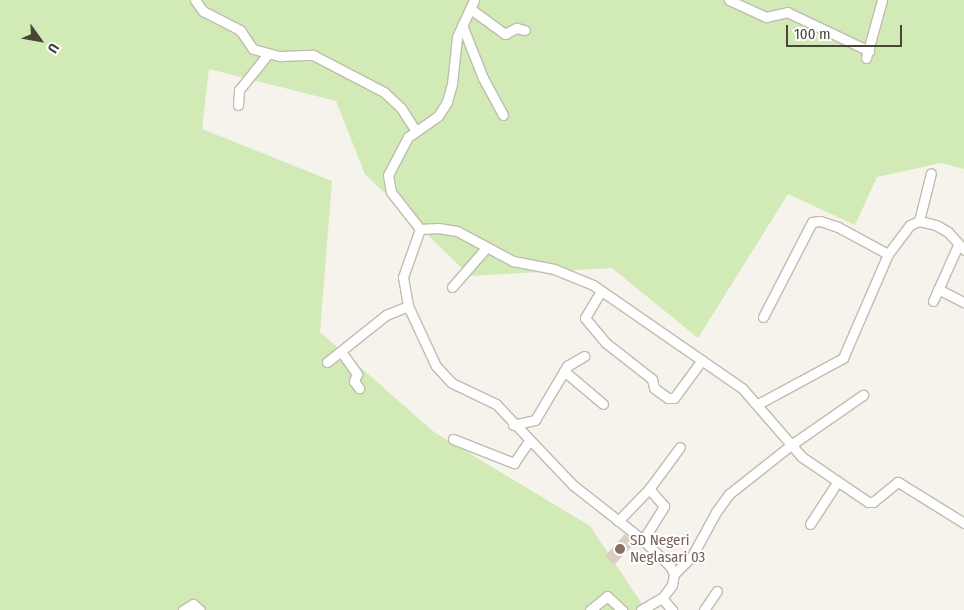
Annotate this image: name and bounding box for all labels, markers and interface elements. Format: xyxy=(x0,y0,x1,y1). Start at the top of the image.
north arrow xyxy=(15,15,65,65)
scale bar xyxy=(789,15,905,47)
text: 100 m xyxy=(794,25,831,43)
text: U xyxy=(44,40,63,56)
place label: SD Negeri Neglasari 03 xyxy=(630,531,705,566)
marker: SD Negeri Neglasari 03 xyxy=(614,543,626,555)

